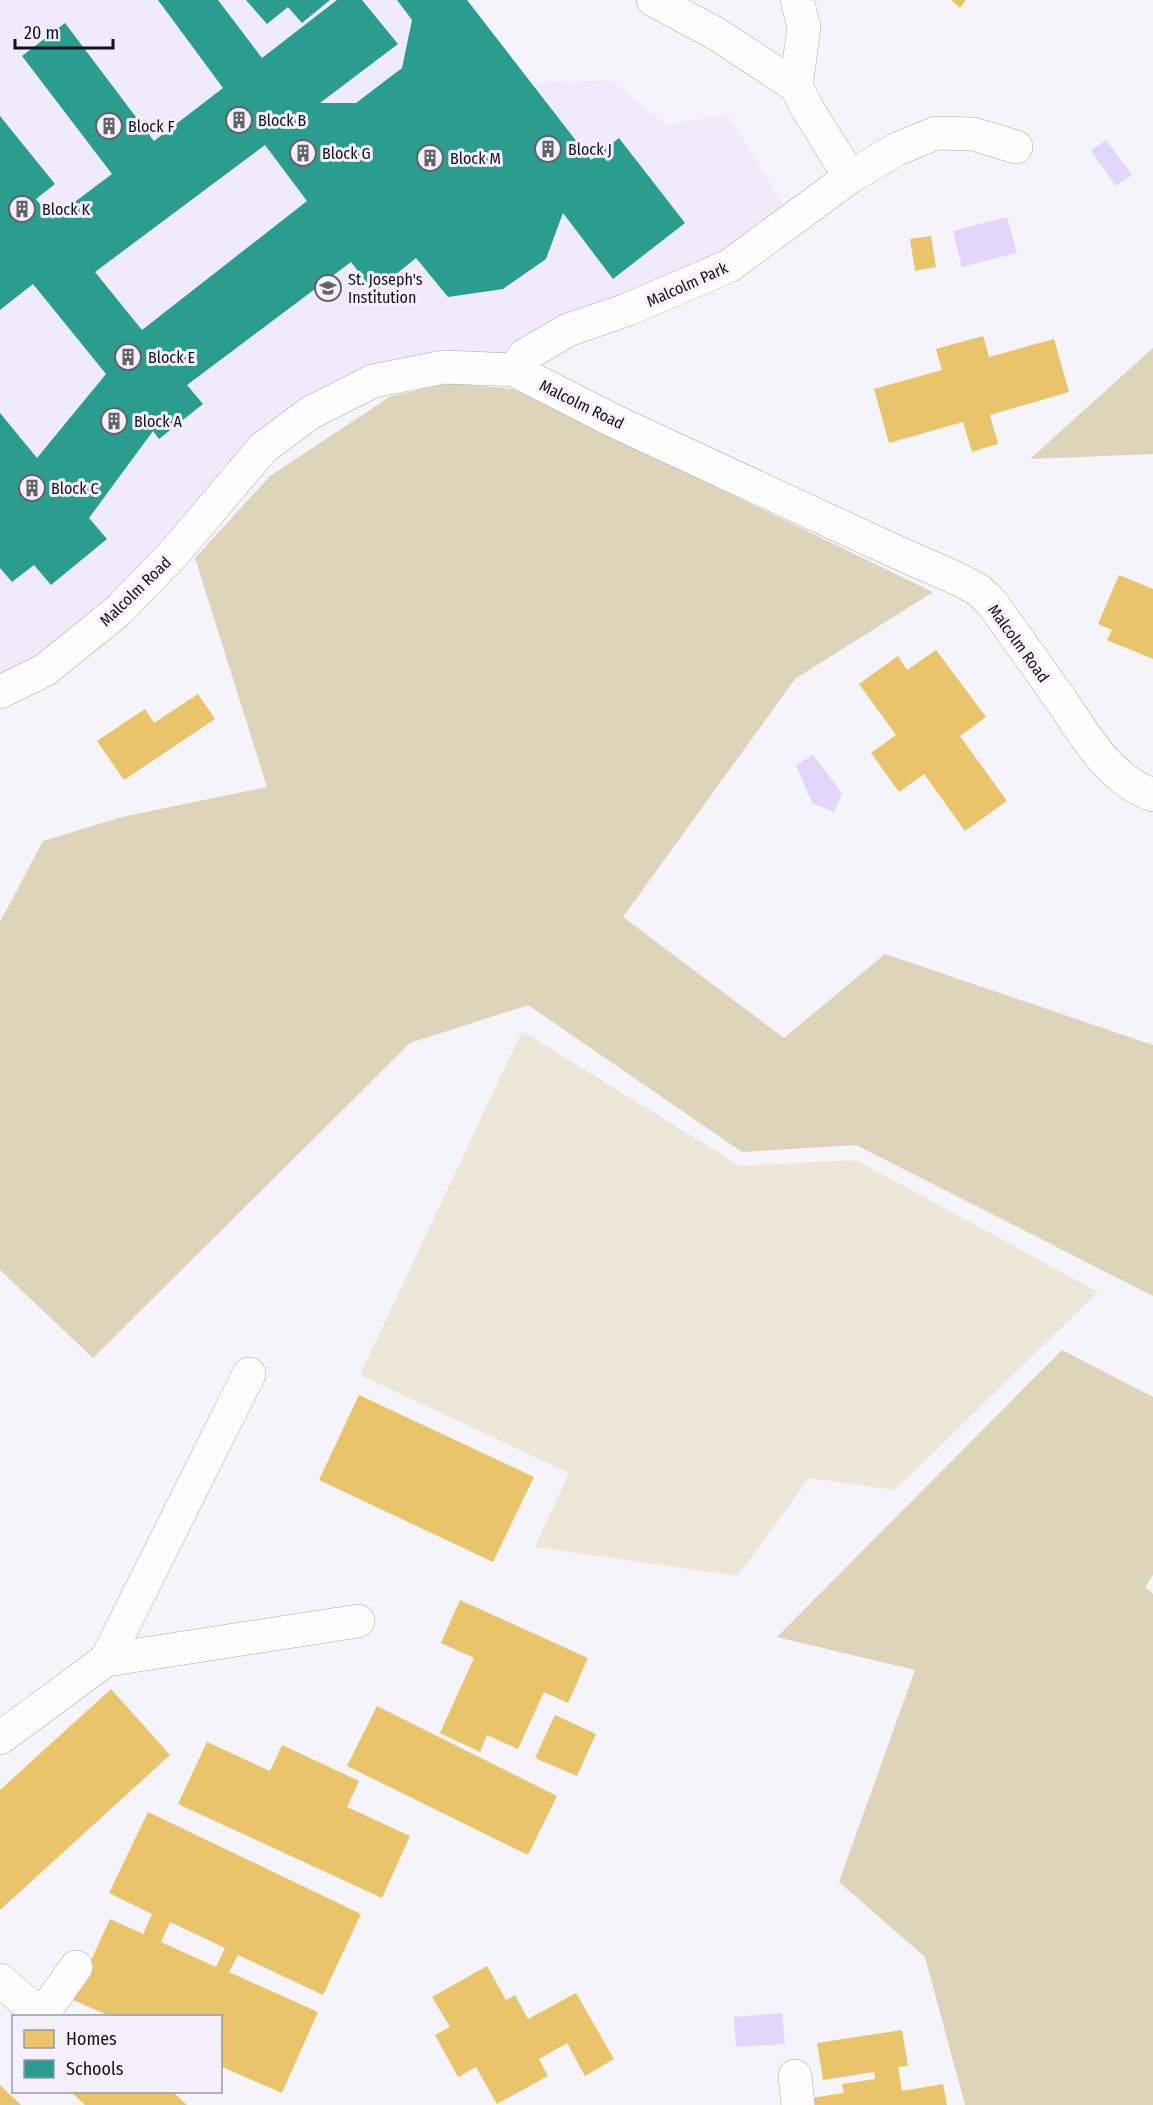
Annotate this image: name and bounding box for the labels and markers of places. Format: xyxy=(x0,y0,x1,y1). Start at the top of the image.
building icon: Block B xyxy=(224,105,254,135)
building icon: Block F xyxy=(94,111,124,141)
place label: Block B xyxy=(258,111,306,130)
place label: Block F xyxy=(128,117,174,136)
building icon: Block J xyxy=(533,134,563,164)
building icon: Block G xyxy=(288,138,318,168)
place label: Block J xyxy=(568,140,612,159)
building icon: Block M xyxy=(415,143,445,173)
place label: Block G xyxy=(322,144,371,163)
place label: Block M xyxy=(450,149,501,168)
building icon: Block K xyxy=(7,194,37,224)
place label: Block K xyxy=(42,200,90,219)
place label: St. Joseph's Institution xyxy=(348,270,423,307)
school or university icon: St. Joseph's Institution xyxy=(313,273,343,303)
building icon: Block E xyxy=(113,342,143,372)
place label: Block E xyxy=(148,348,195,367)
building icon: Block A xyxy=(99,406,129,436)
place label: Block A xyxy=(134,412,182,431)
building icon: Block C xyxy=(17,473,47,503)
place label: Block C xyxy=(51,479,99,498)

